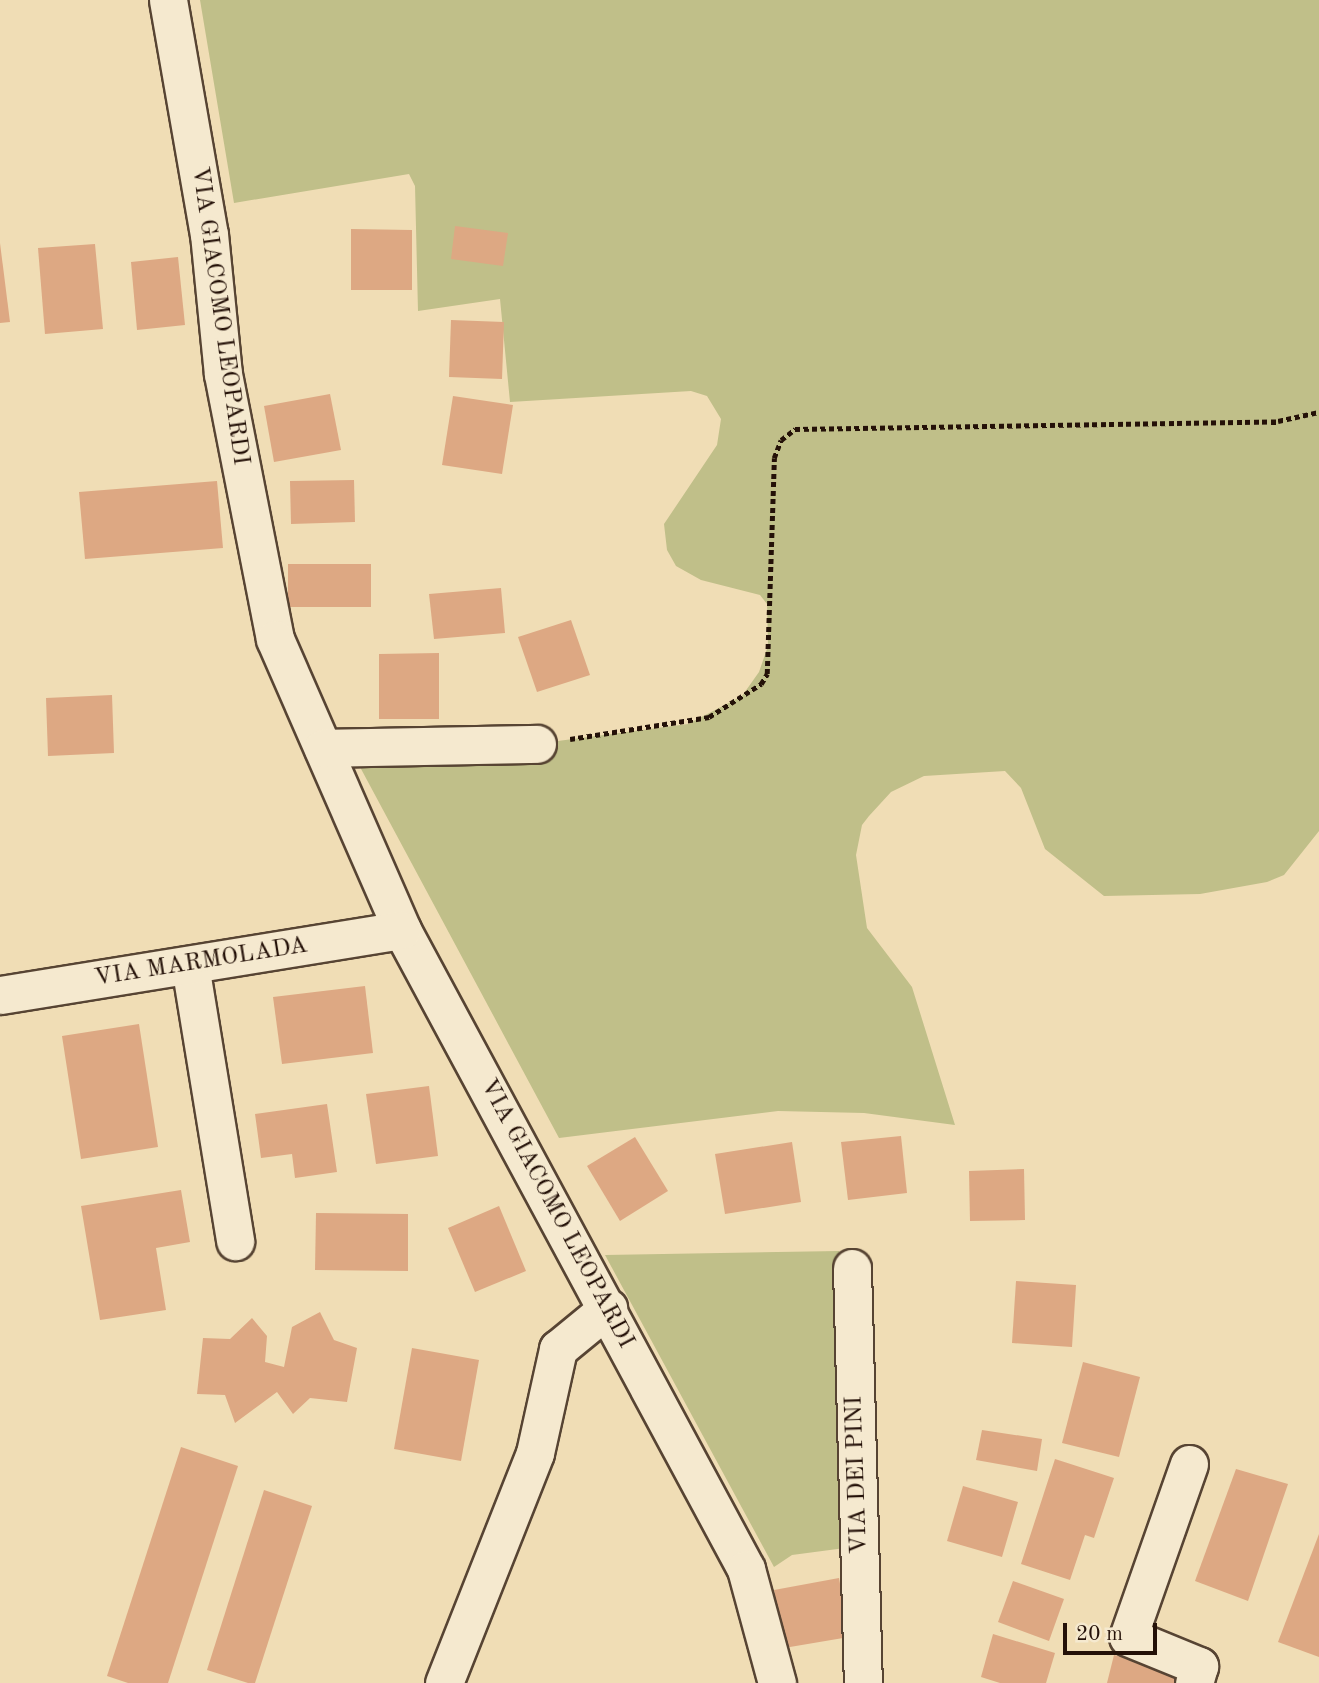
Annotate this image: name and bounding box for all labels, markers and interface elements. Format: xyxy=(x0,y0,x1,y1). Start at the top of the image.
street label: VIA GIACOMO LEOPARDI xyxy=(184,165,254,467)
street label: VIA MARMOLADA xyxy=(92,932,310,994)
street label: VIA GIACOMO LEOPARDI xyxy=(473,1074,639,1354)
street label: VIA DEI PINI xyxy=(841,1395,875,1555)
scale bar xyxy=(1067,1610,1162,1654)
text: 20 m xyxy=(1076,1624,1123,1645)

